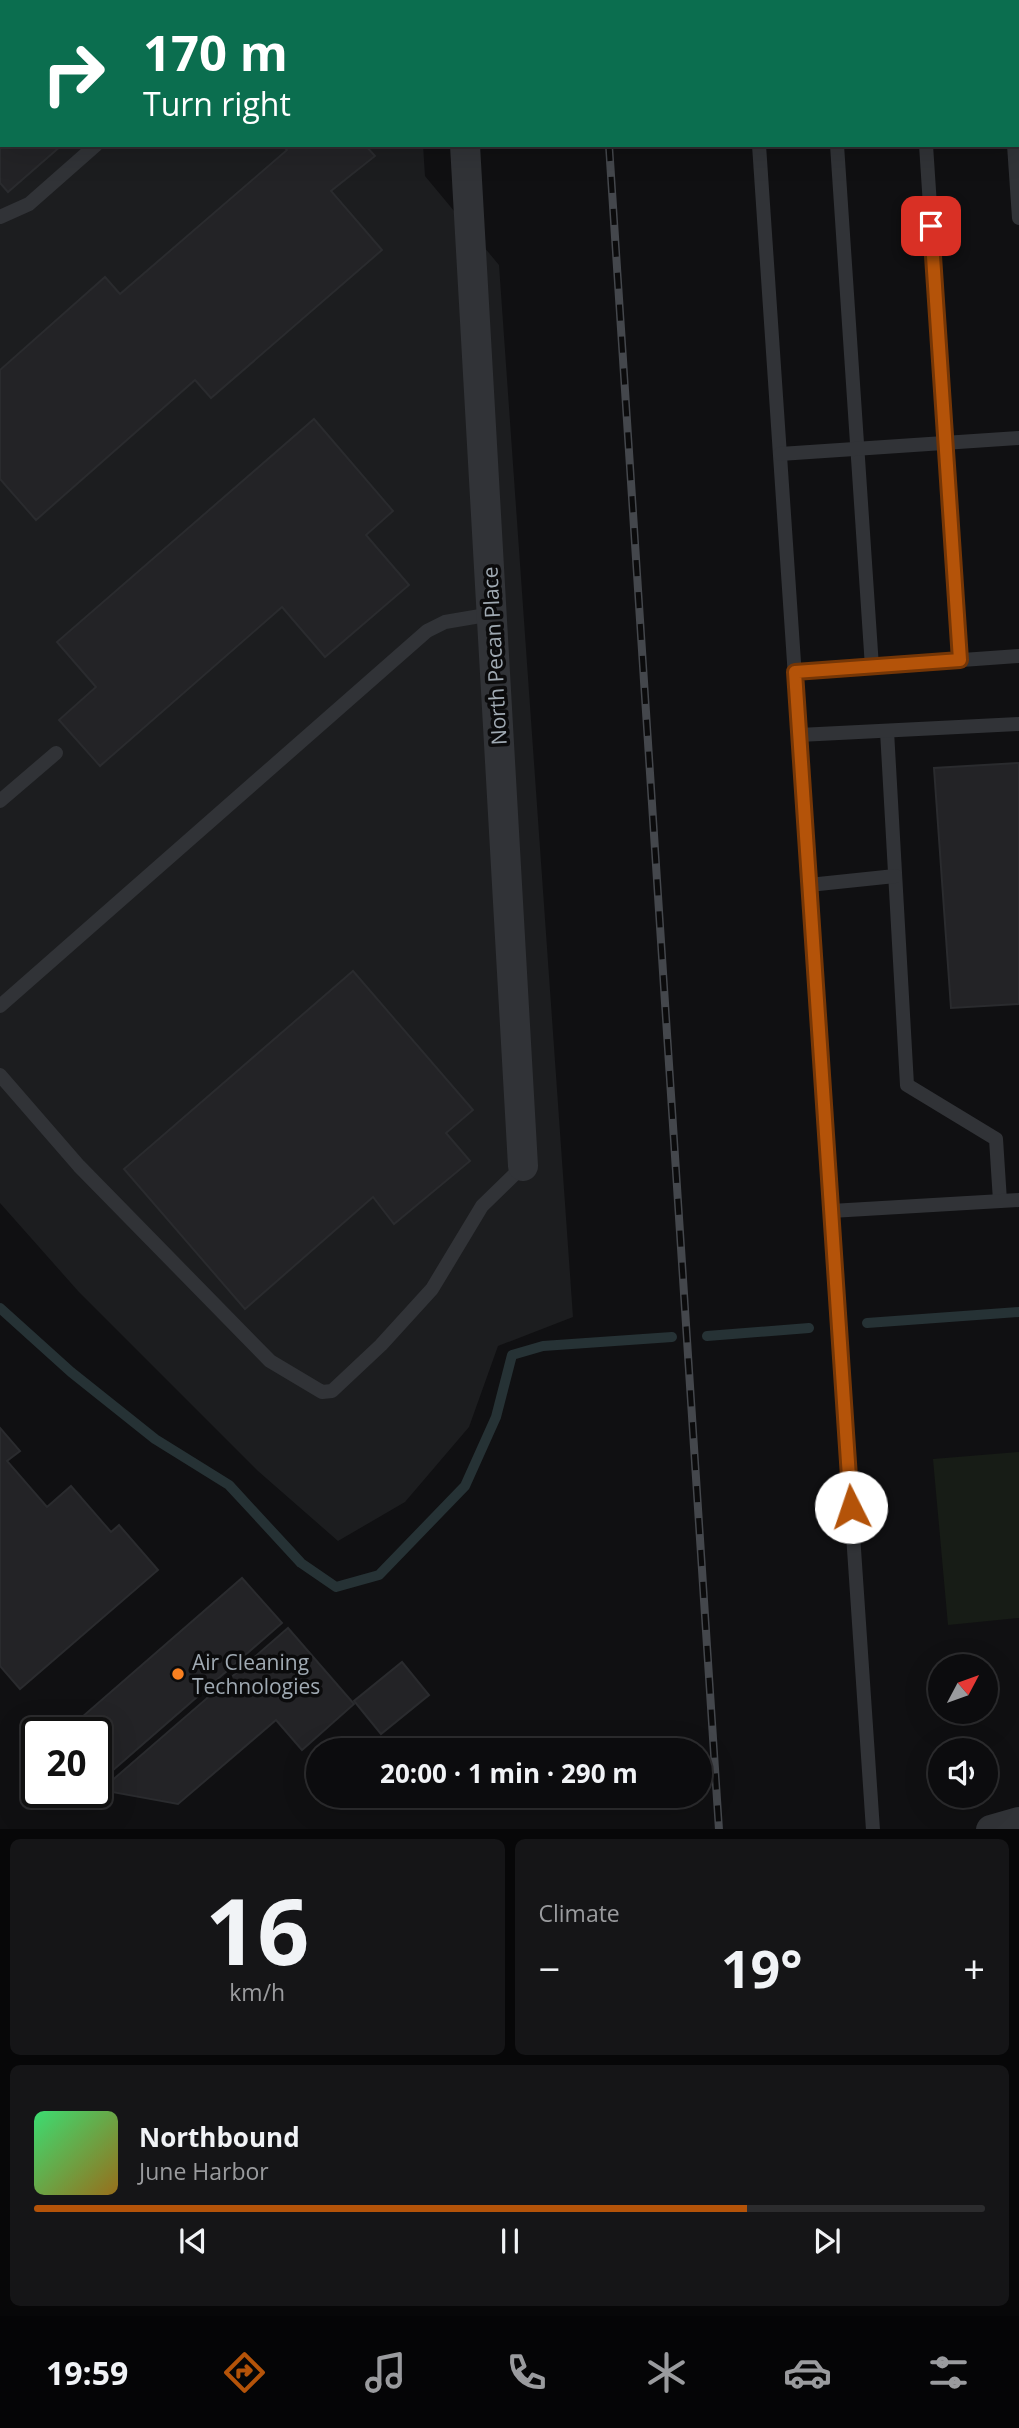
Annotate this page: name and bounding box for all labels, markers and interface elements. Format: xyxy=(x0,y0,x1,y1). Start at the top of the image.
text: 170 m xyxy=(143,19,288,85)
icon: right xyxy=(28,28,119,119)
text: Turn right xyxy=(143,82,291,125)
pin xyxy=(901,196,961,256)
icon: arrive xyxy=(912,207,950,245)
street label: North Pecan Place xyxy=(475,566,513,746)
position arrow xyxy=(814,1470,888,1544)
place label: Air Cleaning Technologies xyxy=(192,1648,320,1700)
north arrow xyxy=(928,1654,998,1724)
map controls xyxy=(928,1654,998,1808)
marker: Air Cleaning Technologies xyxy=(170,1666,186,1682)
speed limit sign: 20 xyxy=(21,1717,112,1808)
button: sound xyxy=(928,1738,998,1808)
text: 20:00 · 1 min · 290 m xyxy=(380,1755,638,1791)
text: 16 xyxy=(205,1868,309,1992)
text: Climate xyxy=(539,1897,620,1929)
text: 19° xyxy=(721,1932,803,2003)
text: − xyxy=(539,1942,560,1994)
text: + xyxy=(963,1942,985,1994)
text: km/h xyxy=(229,1976,285,2008)
text: Northbound xyxy=(139,2119,300,2155)
text: June Harbor xyxy=(139,2155,269,2187)
icon: previous xyxy=(174,2222,212,2260)
icon: pause xyxy=(491,2222,529,2260)
icon: next xyxy=(808,2222,846,2260)
icon: directions xyxy=(220,2348,269,2397)
icon: music xyxy=(361,2348,410,2397)
icon: phone xyxy=(502,2348,551,2397)
icon: climate xyxy=(642,2348,691,2397)
icon: car xyxy=(783,2348,832,2397)
icon: filters xyxy=(924,2348,973,2397)
text: 19:59 xyxy=(46,2351,128,2394)

